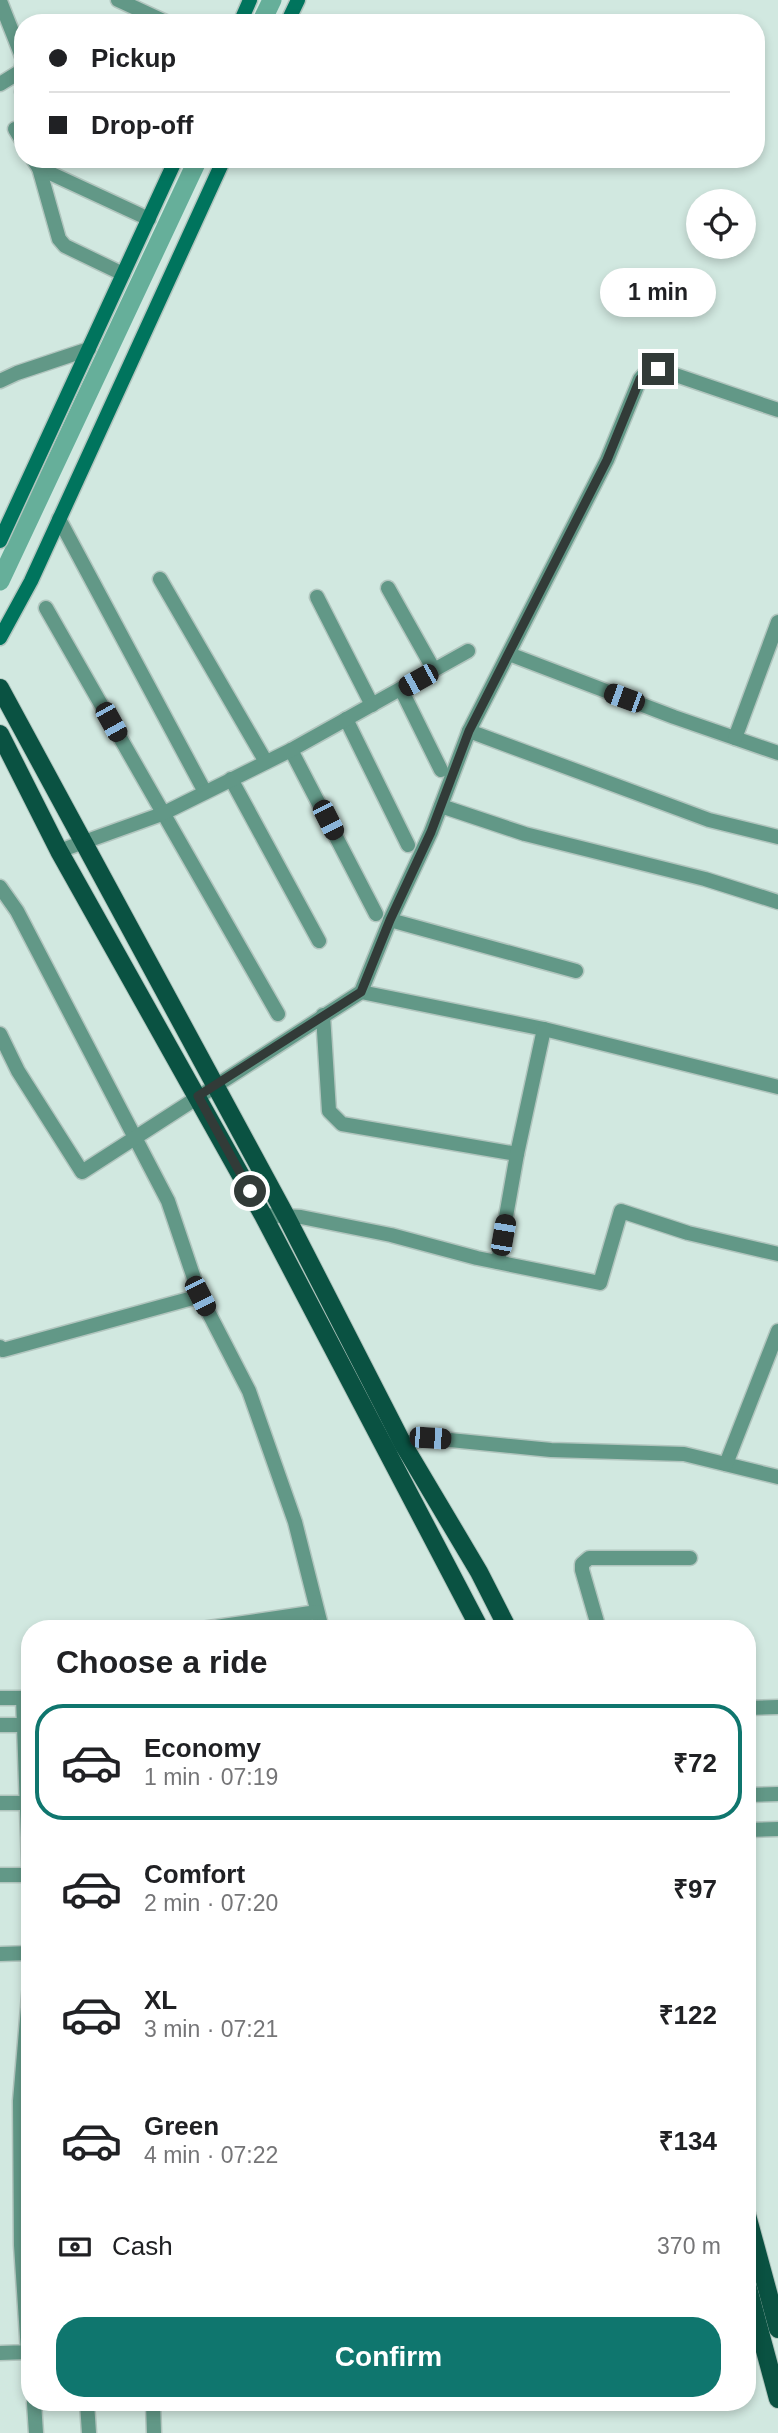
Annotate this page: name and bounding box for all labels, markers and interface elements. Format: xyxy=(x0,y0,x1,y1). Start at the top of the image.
text: Pickup xyxy=(91,43,176,73)
text: Drop-off xyxy=(91,110,194,140)
map controls xyxy=(686,189,756,259)
button: locate xyxy=(686,189,756,259)
callout: 1 min xyxy=(600,268,716,316)
text: 1 min xyxy=(628,279,688,305)
route end xyxy=(642,353,674,385)
car xyxy=(395,661,442,699)
car xyxy=(601,681,648,715)
car xyxy=(92,699,131,745)
car xyxy=(310,797,347,843)
route start xyxy=(234,1175,266,1207)
car xyxy=(490,1212,517,1258)
car xyxy=(182,1273,219,1319)
car xyxy=(409,1426,452,1450)
text: Choose a ride xyxy=(56,1644,268,1680)
icon: car xyxy=(60,1731,123,1794)
text: Economy xyxy=(144,1733,261,1763)
text: ₹72 xyxy=(673,1748,717,1778)
text: 1 min · 07:19 xyxy=(144,1764,278,1790)
icon: car xyxy=(60,1857,123,1920)
text: Comfort xyxy=(144,1859,245,1889)
text: ₹97 xyxy=(673,1874,717,1904)
text: 2 min · 07:20 xyxy=(144,1890,278,1916)
icon: car xyxy=(60,1983,123,2046)
text: XL xyxy=(144,1985,177,2015)
text: ₹122 xyxy=(659,2000,717,2030)
text: 3 min · 07:21 xyxy=(144,2016,278,2042)
icon: car xyxy=(60,2109,123,2172)
text: Green xyxy=(144,2111,219,2141)
text: ₹134 xyxy=(659,2126,717,2156)
text: 4 min · 07:22 xyxy=(144,2142,278,2168)
icon: cash xyxy=(56,2228,94,2266)
text: Cash xyxy=(112,2231,173,2261)
text: 370 m xyxy=(657,2233,721,2259)
button: Confirm xyxy=(56,2317,721,2397)

